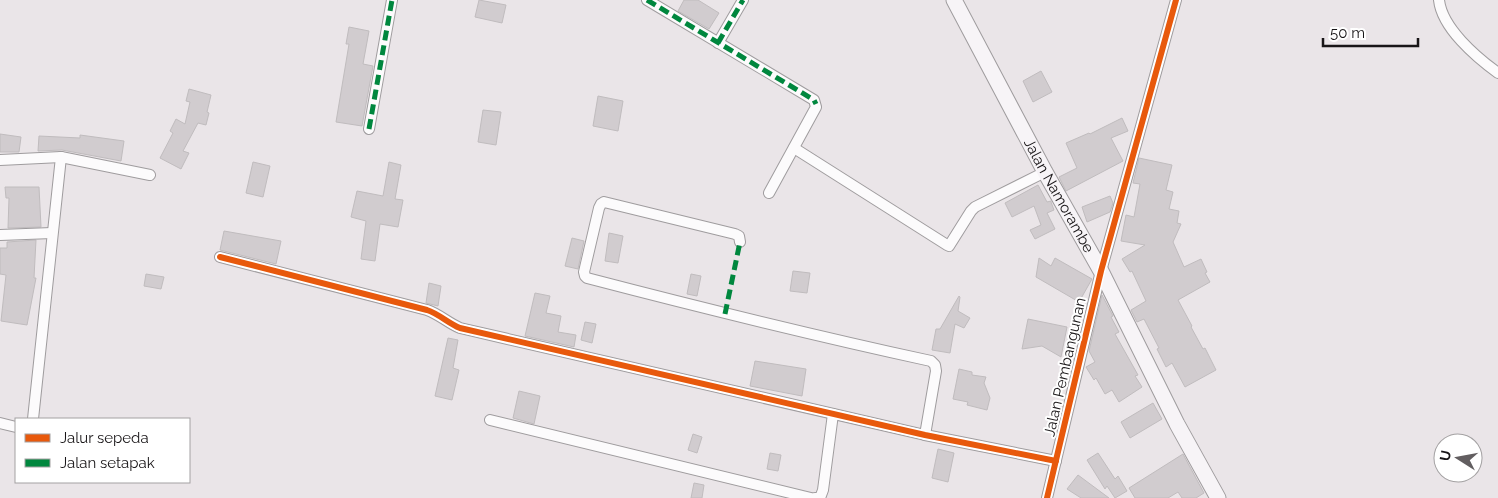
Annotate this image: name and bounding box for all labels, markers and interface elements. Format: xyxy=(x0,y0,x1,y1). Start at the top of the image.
scale bar xyxy=(1323,15,1418,47)
text: 50 m xyxy=(1330,24,1365,42)
street label: Jalan Namorambe xyxy=(1020,136,1098,256)
street label: Jalan Pembangunan xyxy=(1040,296,1090,438)
legend xyxy=(15,418,190,483)
text: Jalur sepeda xyxy=(60,429,149,447)
north arrow xyxy=(1433,433,1483,483)
text: U xyxy=(1436,449,1454,462)
text: Jalan setapak xyxy=(60,454,155,472)

